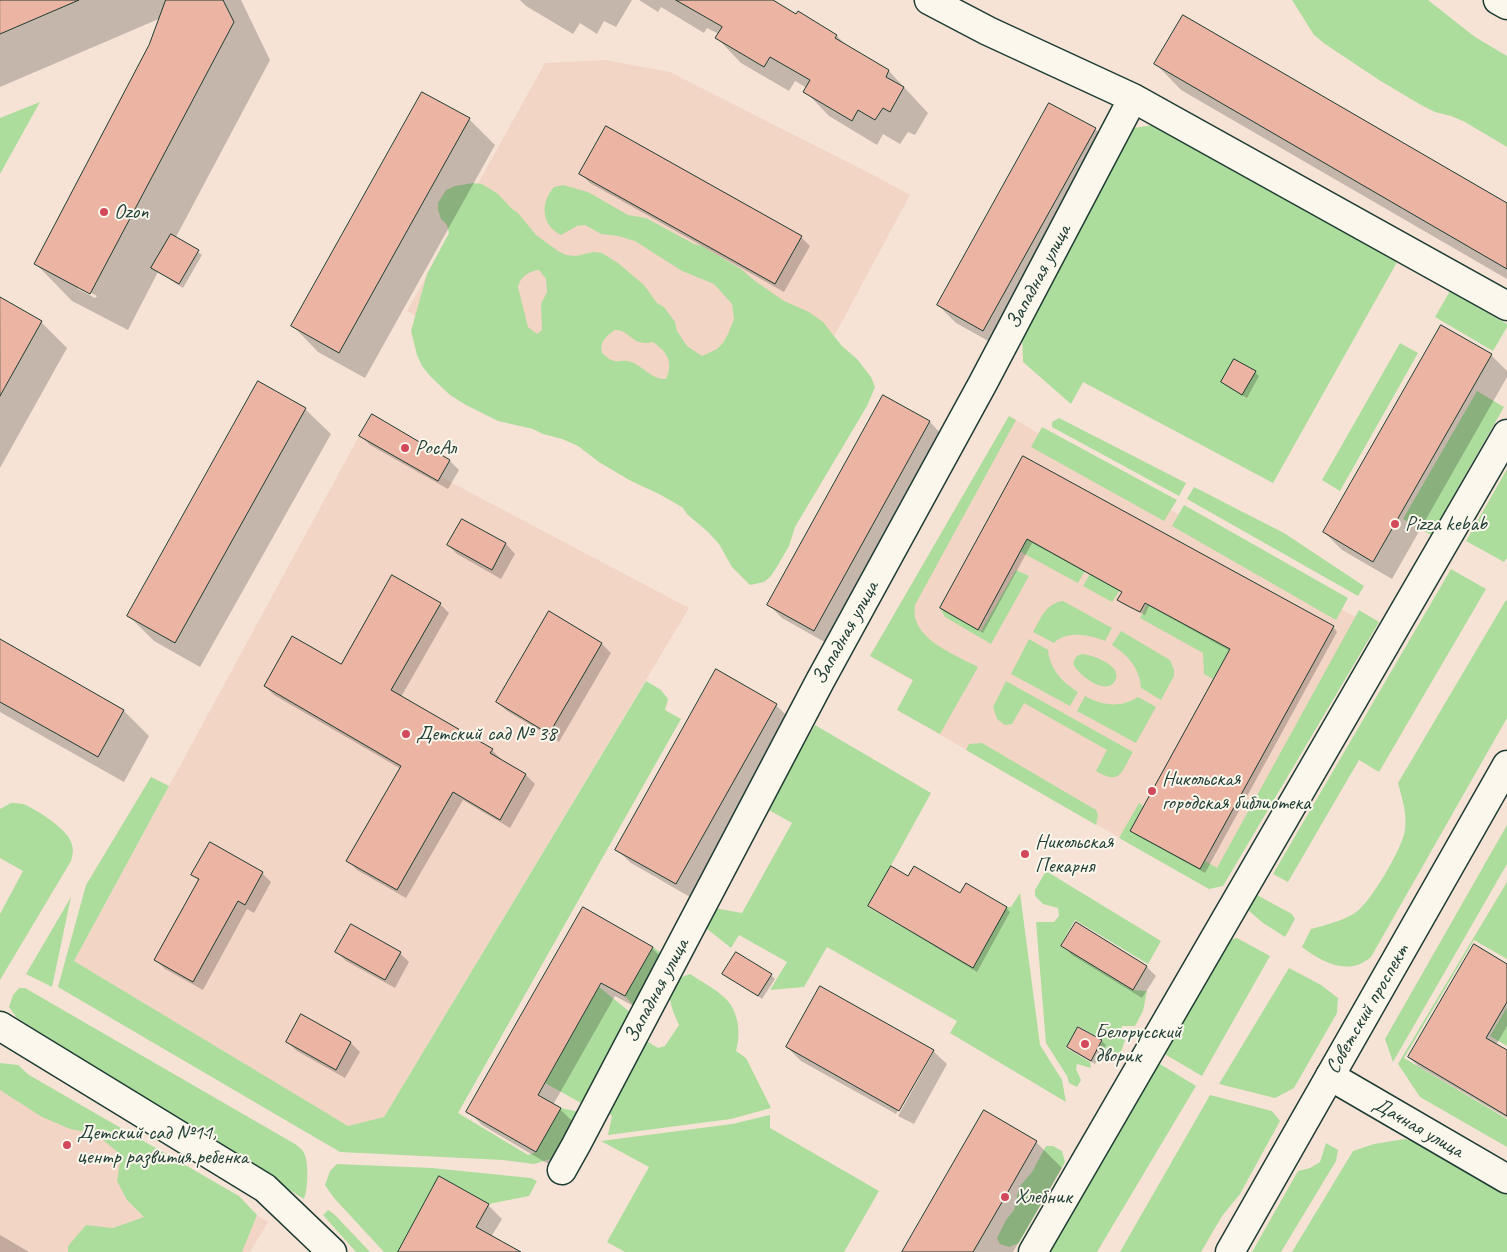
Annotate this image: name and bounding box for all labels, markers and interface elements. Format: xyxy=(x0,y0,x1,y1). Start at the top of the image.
place label: Ozon xyxy=(114,199,149,225)
marker: Ozon xyxy=(98,206,110,218)
street label: Западная улица xyxy=(1001,221,1077,333)
place label: РосАл xyxy=(415,435,456,461)
marker: РосАл xyxy=(399,442,411,454)
place label: Pizza kebab xyxy=(1405,511,1487,537)
marker: Pizza kebab xyxy=(1389,518,1401,530)
street label: Западная улица xyxy=(807,577,885,689)
place label: Детский сад № 38 xyxy=(416,721,557,747)
marker: Детский сад № 38 xyxy=(400,728,412,740)
place label: Никольская городская библиотека xyxy=(1162,766,1311,816)
marker: Никольская городская библиотека xyxy=(1146,785,1158,797)
place label: Никольская Пекарня xyxy=(1035,829,1113,879)
marker: Никольская Пекарня xyxy=(1019,848,1031,860)
street label: Западная улица xyxy=(619,935,695,1047)
street label: Советский проспект xyxy=(1321,940,1415,1078)
place label: Белорусский дворик xyxy=(1095,1019,1182,1069)
marker: Белорусский дворик xyxy=(1079,1038,1091,1050)
street label: Дачная улица xyxy=(1368,1092,1468,1164)
place label: Детский сад №11, центр развития ребенка xyxy=(77,1120,248,1170)
marker: Детский сад №11, центр развития ребенка xyxy=(61,1139,73,1151)
place label: Хлебник xyxy=(1015,1184,1072,1210)
marker: Хлебник xyxy=(999,1191,1011,1203)

